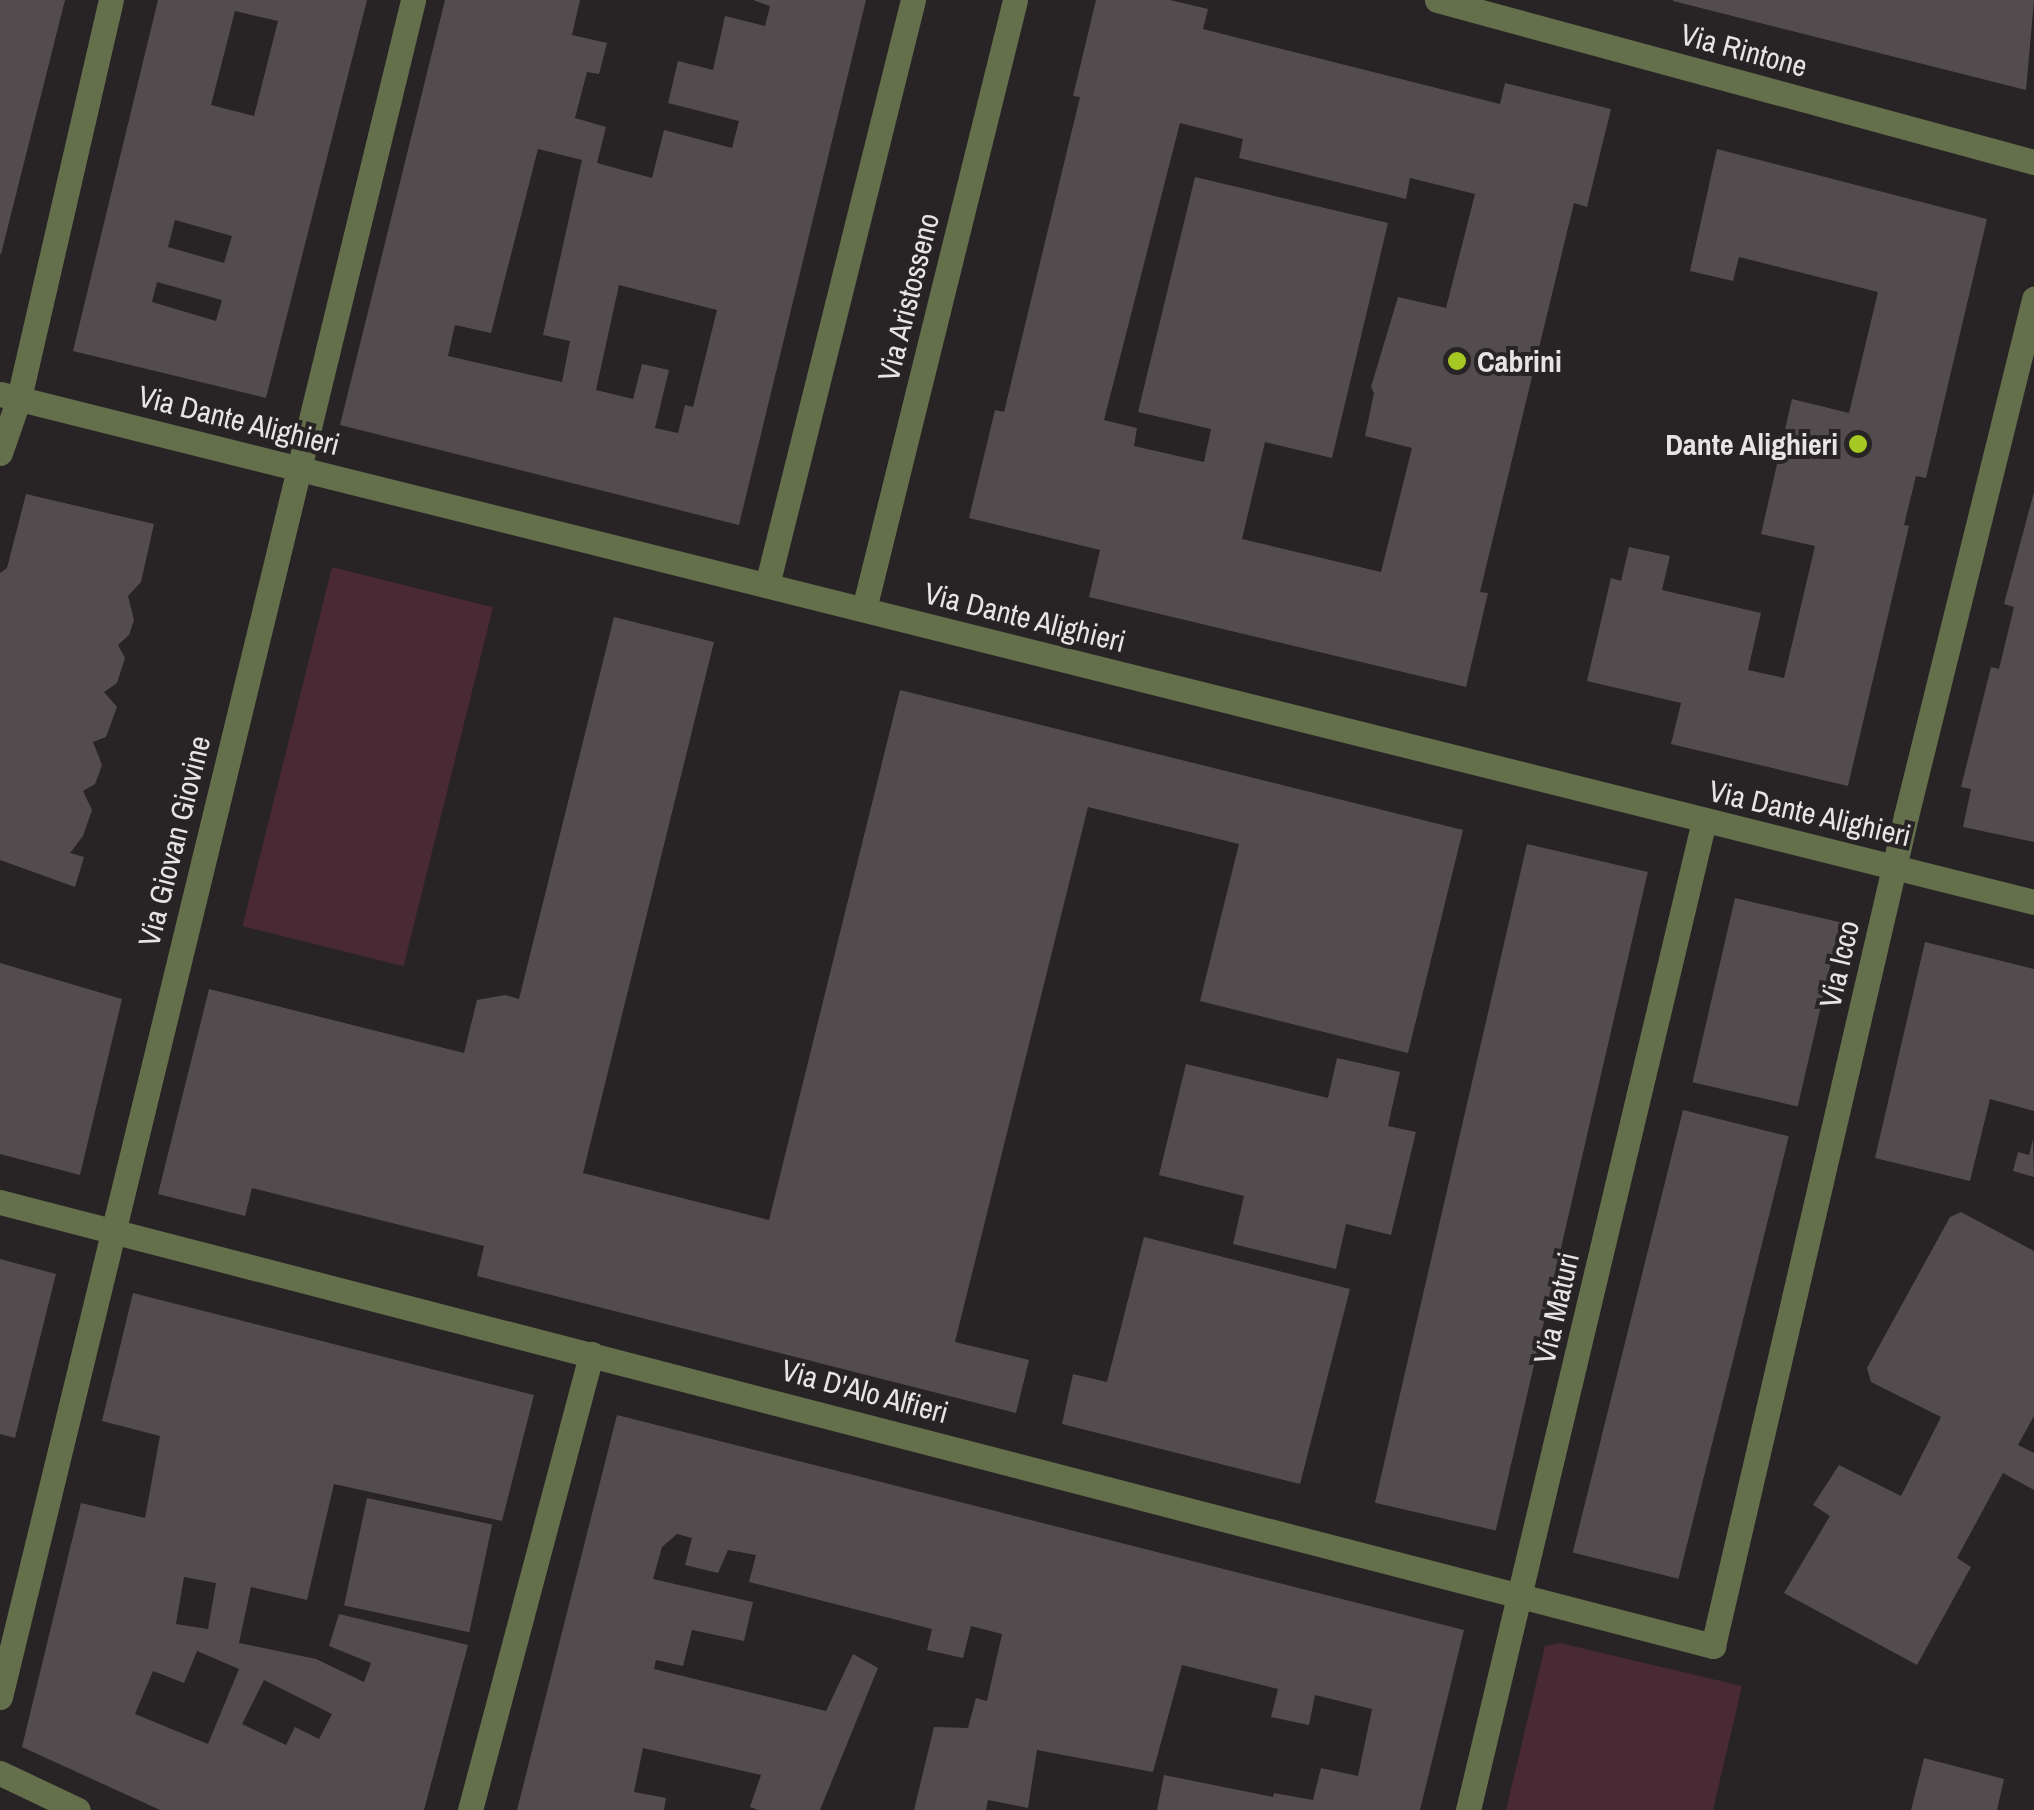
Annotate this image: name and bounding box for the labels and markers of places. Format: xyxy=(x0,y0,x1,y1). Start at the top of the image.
place label: Cabrini xyxy=(1477,343,1562,379)
marker: Cabrini xyxy=(1446,350,1468,372)
place label: Dante Alighieri xyxy=(1664,426,1838,462)
marker: Dante Alighieri xyxy=(1847,433,1869,455)

